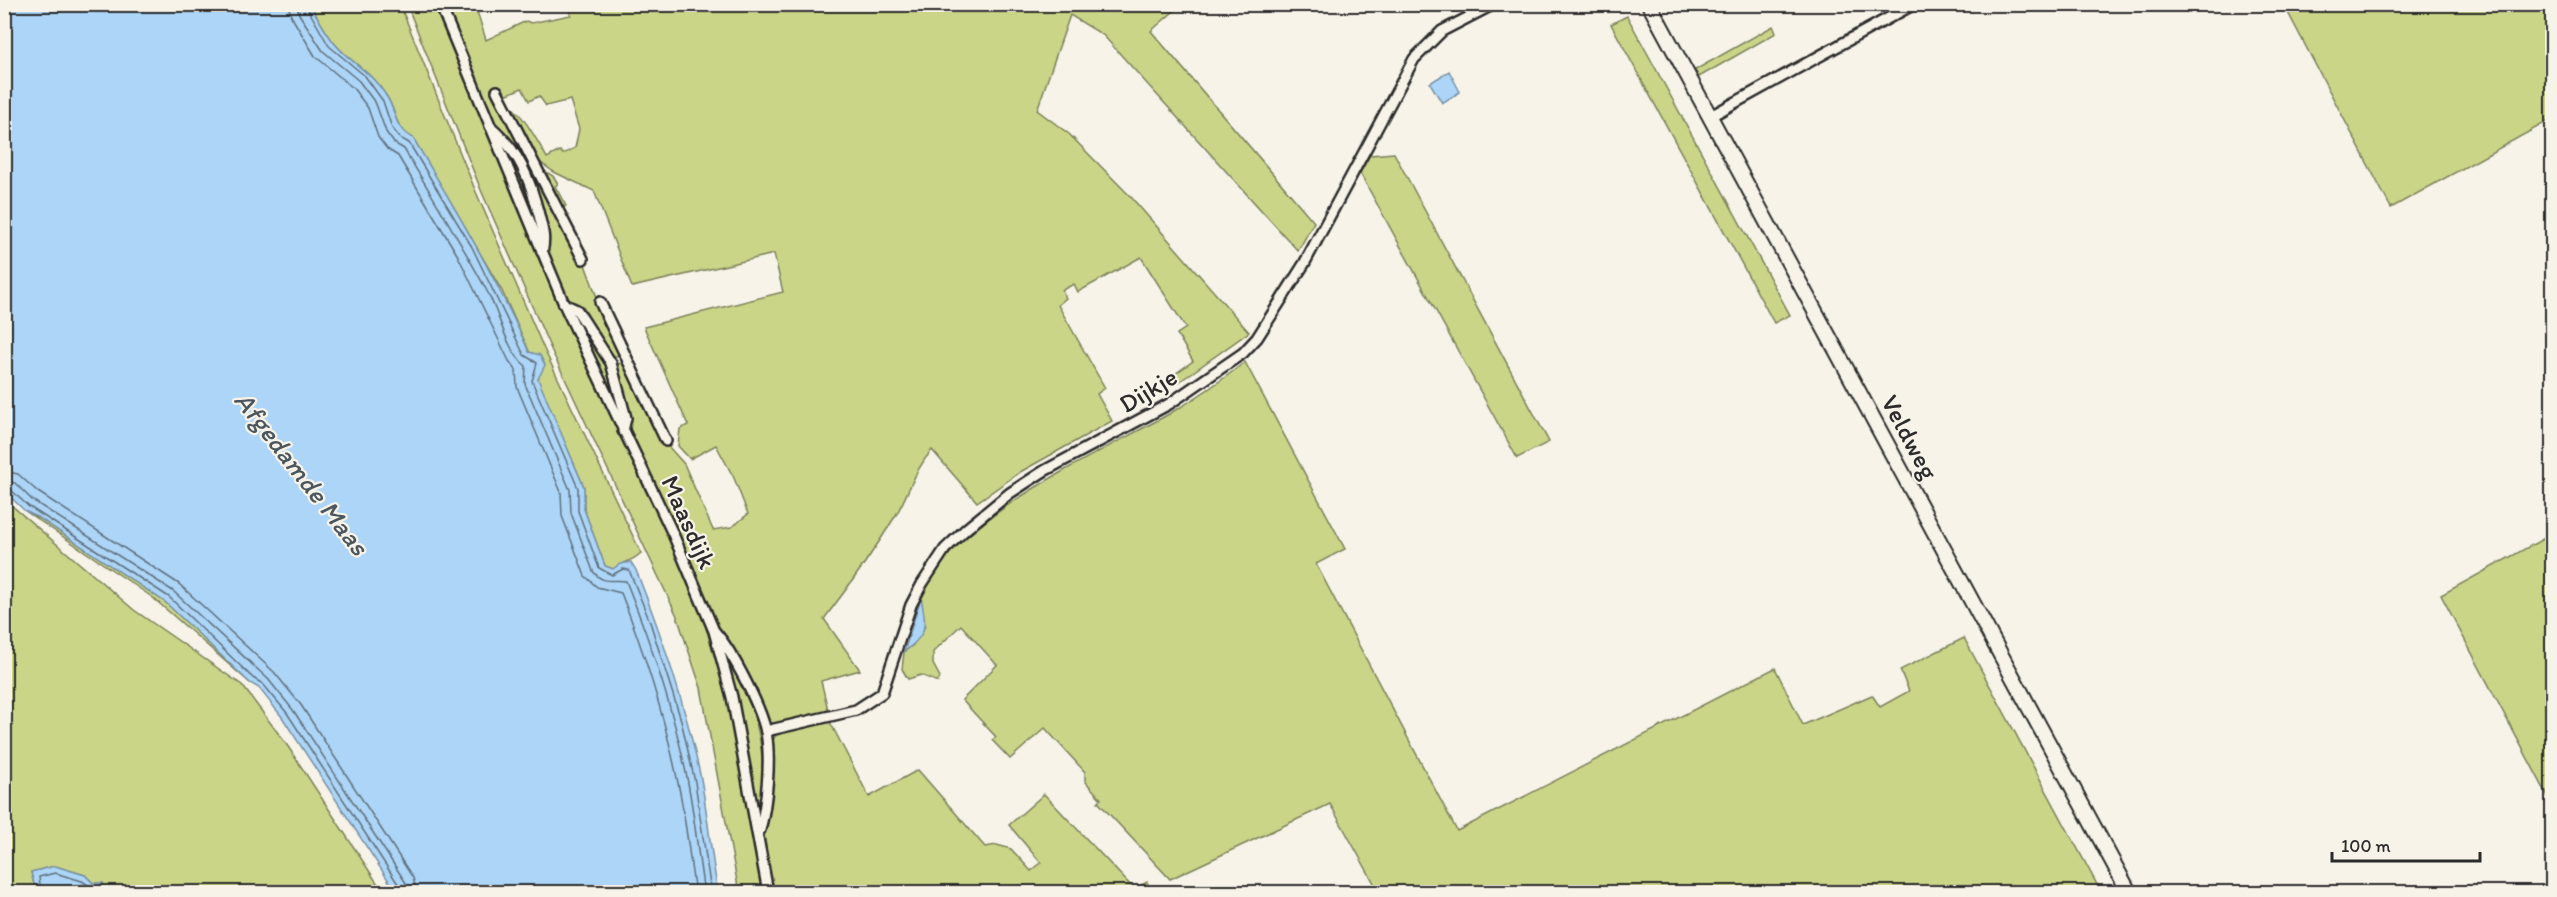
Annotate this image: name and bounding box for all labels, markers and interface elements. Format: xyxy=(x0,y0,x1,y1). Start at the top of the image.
street label: Dijkje xyxy=(1113,360,1183,420)
water label: Afgedamde Maas xyxy=(228,384,377,562)
street label: Veldweg xyxy=(1874,389,1946,485)
street label: Maasdijk xyxy=(654,470,724,574)
scale bar xyxy=(2332,825,2480,863)
text: 100 m xyxy=(2341,835,2391,857)

